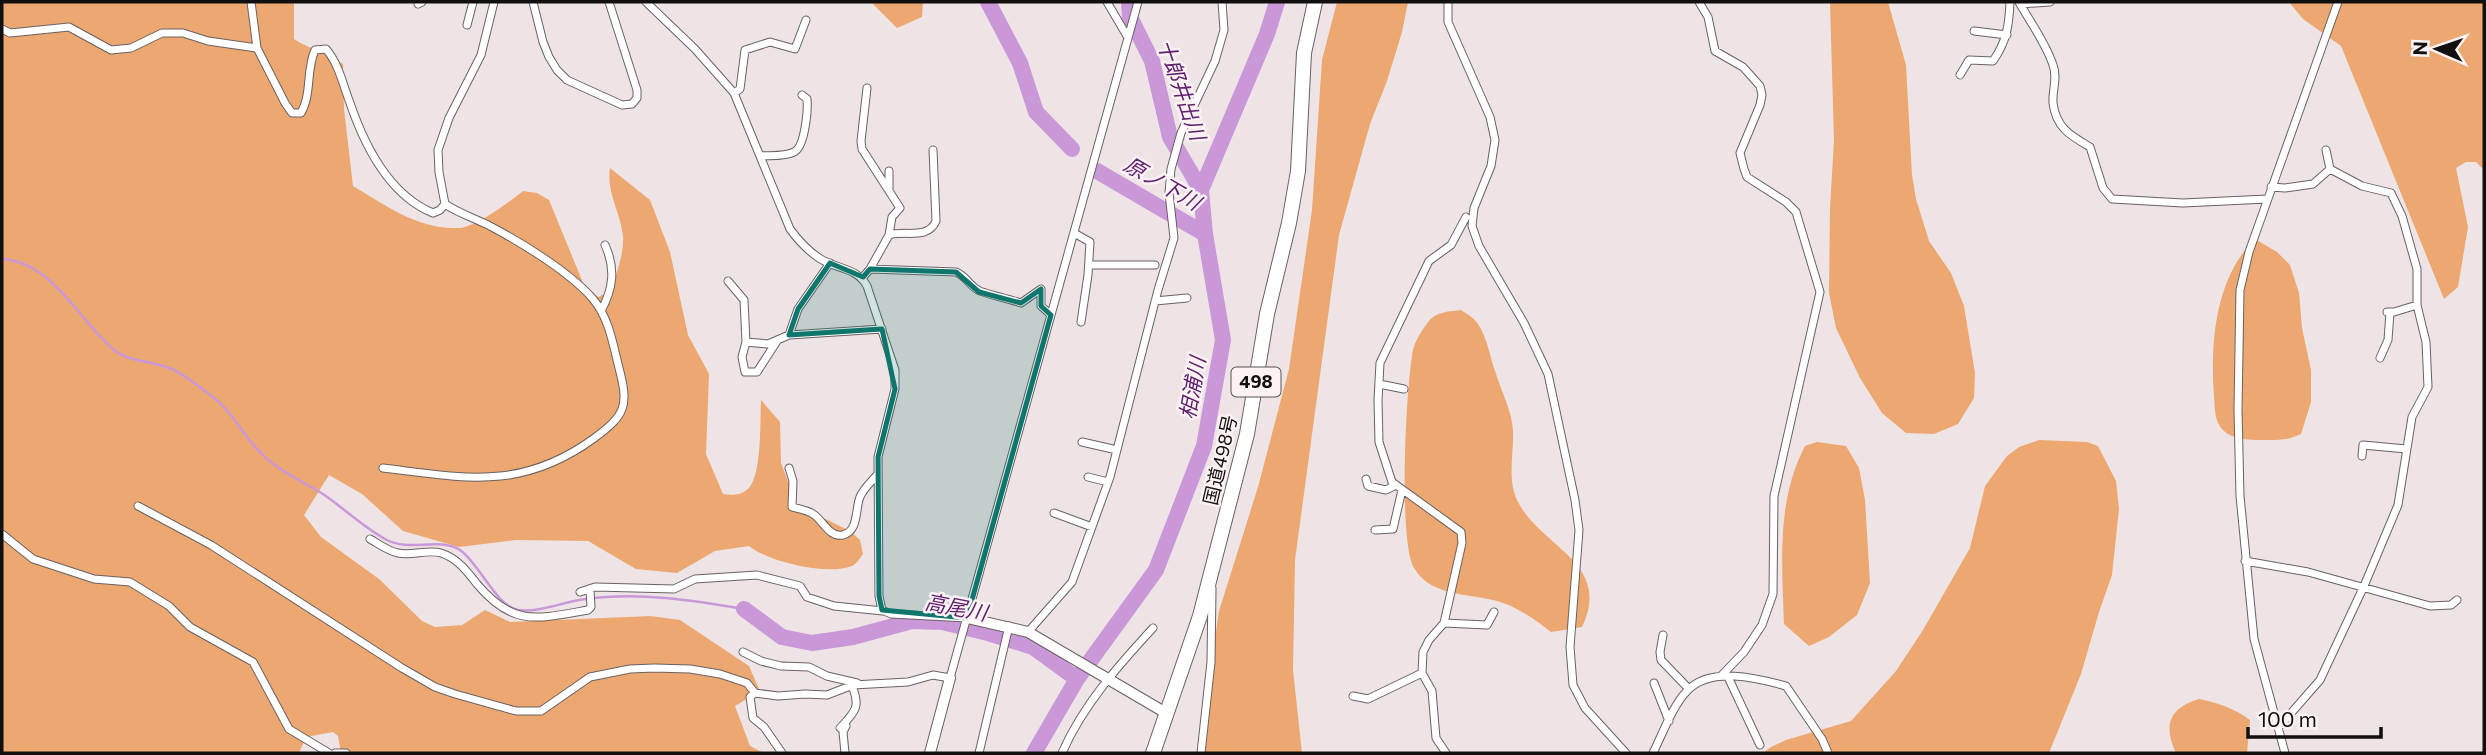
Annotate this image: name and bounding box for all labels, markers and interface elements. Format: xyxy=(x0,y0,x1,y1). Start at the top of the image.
north arrow xyxy=(2402,14,2472,84)
water label: 十郎井出川 xyxy=(1154,36,1212,145)
text: N xyxy=(2408,41,2431,56)
water label: 原ノ下川 xyxy=(1120,151,1207,216)
water label: 相浦川 xyxy=(1174,353,1210,421)
road number: 498 xyxy=(1232,368,1280,396)
street label: 国道498号 xyxy=(1198,413,1241,507)
water label: 高尾川 xyxy=(923,588,992,625)
scale bar xyxy=(2248,696,2381,740)
text: 100 m xyxy=(2258,706,2317,731)

